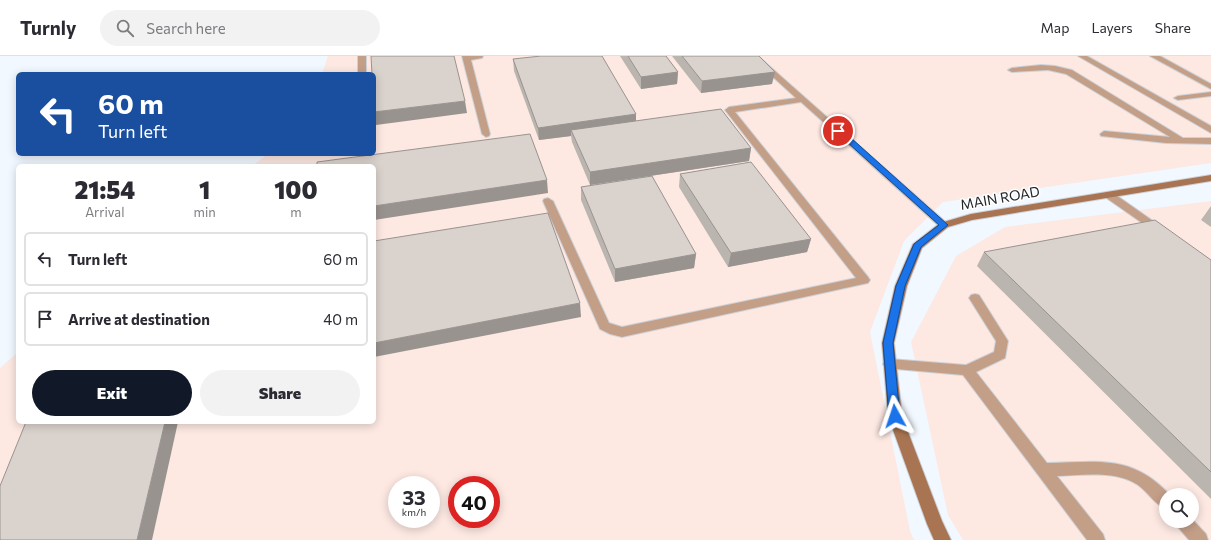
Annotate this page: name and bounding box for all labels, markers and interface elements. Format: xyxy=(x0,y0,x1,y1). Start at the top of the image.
search box xyxy=(100,10,380,46)
text: Turnly xyxy=(20,16,76,39)
icon: search xyxy=(114,17,136,39)
text: Search here xyxy=(146,19,226,37)
text: Map xyxy=(1041,19,1069,36)
text: Layers xyxy=(1091,19,1133,36)
text: Share xyxy=(1155,19,1191,36)
text: 60 m xyxy=(98,86,164,120)
icon: left xyxy=(32,88,84,140)
pin xyxy=(821,114,855,148)
text: Turn left xyxy=(98,120,167,142)
icon: arrive xyxy=(827,120,849,142)
text: 21:54 xyxy=(74,175,135,204)
text: 1 xyxy=(199,175,210,204)
text: 100 xyxy=(274,175,318,204)
street label: MAIN ROAD xyxy=(959,182,1041,213)
text: Arrival xyxy=(85,204,124,220)
text: min xyxy=(194,204,216,220)
text: m xyxy=(290,204,302,220)
icon: left xyxy=(34,248,56,270)
text: Turn left xyxy=(68,250,127,268)
text: 60 m xyxy=(323,250,358,268)
icon: arrive xyxy=(34,308,56,330)
text: Arrive at destination xyxy=(68,310,210,328)
text: 40 m xyxy=(323,310,358,328)
button: Exit xyxy=(32,370,192,416)
button: Share xyxy=(200,370,360,416)
position arrow xyxy=(874,395,916,437)
speed limit sign: 40 xyxy=(448,476,500,528)
text: 33 xyxy=(402,485,426,509)
map controls xyxy=(1159,488,1199,528)
button: search xyxy=(1159,488,1199,528)
text: km/h xyxy=(402,506,426,518)

